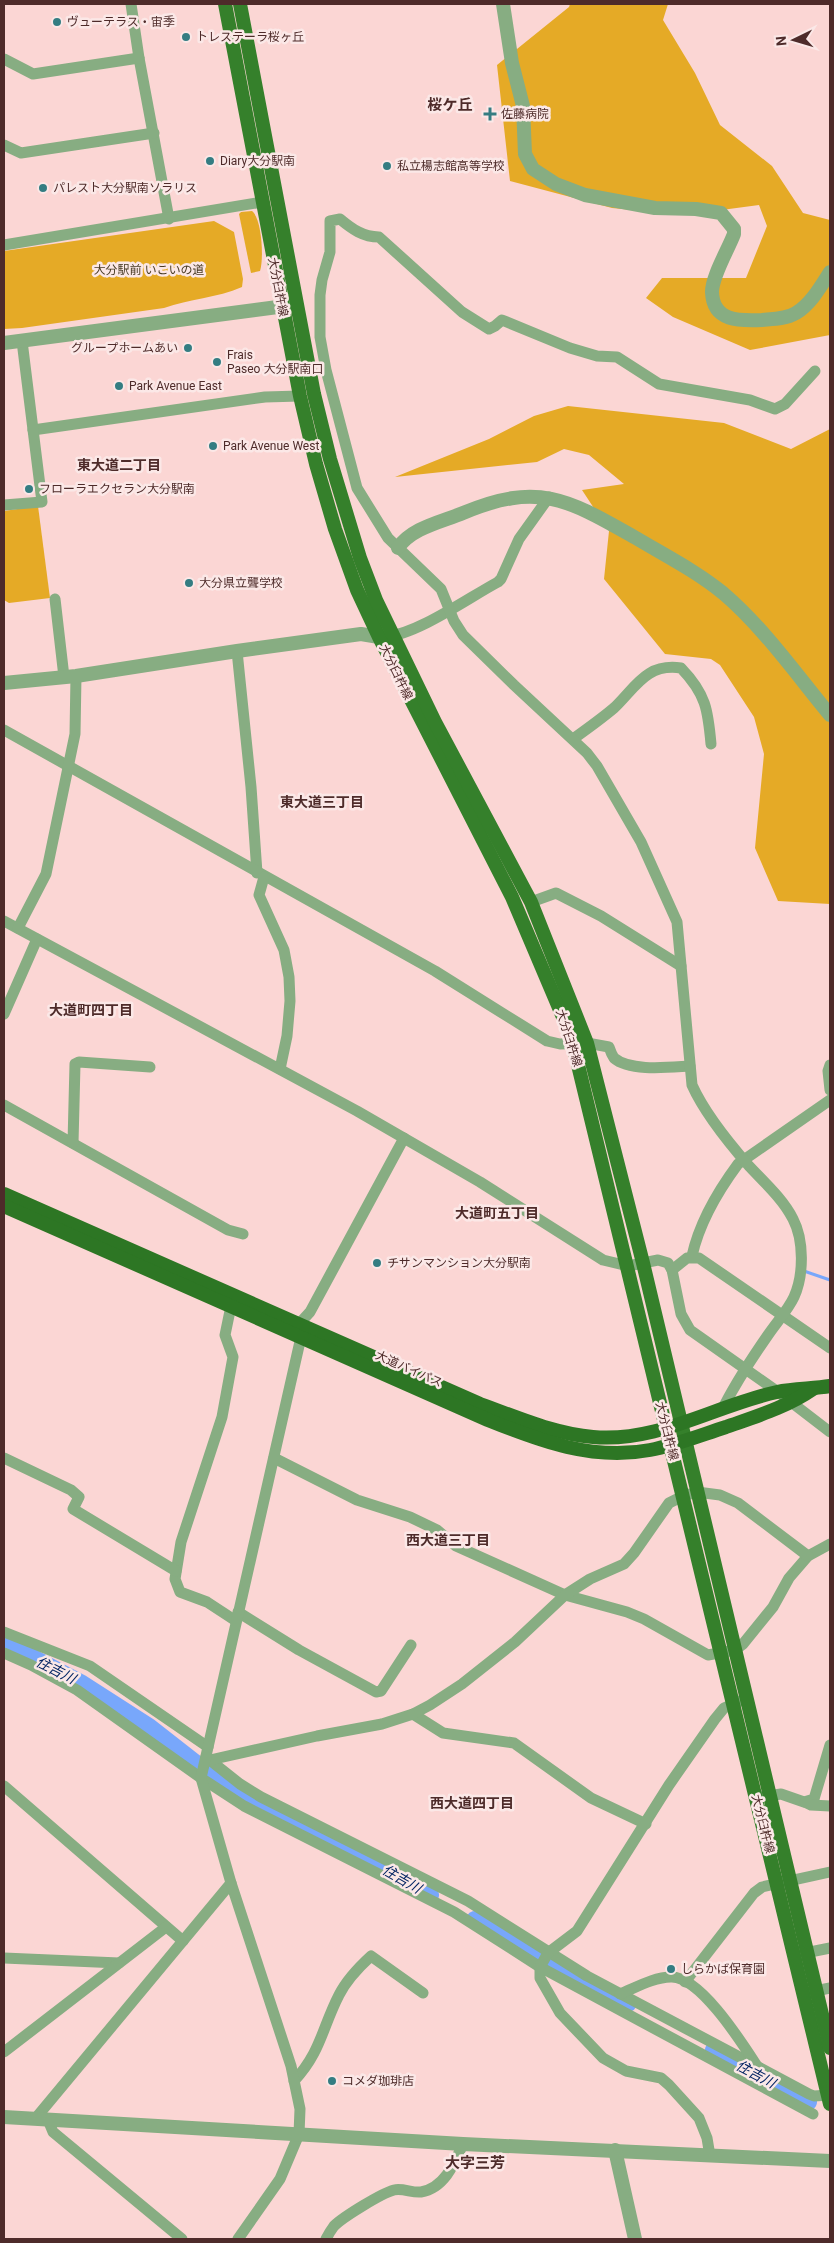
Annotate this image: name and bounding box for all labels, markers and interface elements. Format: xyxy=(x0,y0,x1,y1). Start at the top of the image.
place label: ヴューテラス・宙季 xyxy=(67,15,175,29)
north arrow xyxy=(769,15,819,65)
marker: ヴューテラス・宙季 xyxy=(51,16,63,28)
place label: トレステーラ桜ヶ丘 xyxy=(196,30,304,44)
marker: トレステーラ桜ヶ丘 xyxy=(180,31,192,43)
text: N xyxy=(773,36,789,47)
district label: 桜ケ丘 xyxy=(427,96,473,114)
marker: 佐藤病院 xyxy=(483,107,497,121)
place label: 佐藤病院 xyxy=(501,107,549,121)
place label: Diary大分駅南 xyxy=(220,154,295,168)
marker: Diary大分駅南 xyxy=(204,155,216,167)
place label: 私立楊志館高等学校 xyxy=(397,159,505,173)
marker: 私立楊志館高等学校 xyxy=(381,160,393,172)
place label: パレスト大分駅南ソラリス xyxy=(53,181,197,195)
marker: パレスト大分駅南ソラリス xyxy=(37,182,49,194)
street label: 大分臼杵線 xyxy=(265,256,291,318)
park label: 大分駅前 いこいの道 xyxy=(94,263,204,277)
place label: グループホームあい xyxy=(71,341,178,355)
marker: グループホームあい xyxy=(182,342,194,354)
place label: Frais Paseo 大分駅南口 xyxy=(227,348,323,376)
marker: Frais Paseo 大分駅南口 xyxy=(211,356,223,368)
place label: Park Avenue East xyxy=(129,379,222,393)
marker: Park Avenue East xyxy=(113,380,125,392)
place label: Park Avenue West xyxy=(223,439,319,453)
marker: Park Avenue West xyxy=(207,440,219,452)
district label: 東大道二丁目 xyxy=(77,457,161,473)
place label: フローラエクセラン大分駅南 xyxy=(39,482,195,496)
marker: フローラエクセラン大分駅南 xyxy=(23,483,35,495)
place label: 大分県立聾学校 xyxy=(199,576,283,590)
marker: 大分県立聾学校 xyxy=(183,577,195,589)
street label: 大分臼杵線 xyxy=(377,642,415,702)
district label: 東大道三丁目 xyxy=(280,794,364,810)
district label: 大道町四丁目 xyxy=(49,1002,133,1018)
street label: 大分臼杵線 xyxy=(553,1007,585,1069)
district label: 大道町五丁目 xyxy=(455,1205,539,1221)
place label: チサンマンション大分駅南 xyxy=(387,1256,531,1270)
marker: チサンマンション大分駅南 xyxy=(371,1257,383,1269)
street label: 大道バイパス xyxy=(373,1348,445,1390)
street label: 大分臼杵線 xyxy=(653,1400,681,1462)
district label: 西大道三丁目 xyxy=(406,1532,490,1548)
water label: 住吉川 xyxy=(34,1653,80,1688)
street label: 大分臼杵線 xyxy=(749,1793,777,1855)
district label: 西大道四丁目 xyxy=(430,1795,514,1811)
water label: 住吉川 xyxy=(380,1862,426,1897)
place label: しらかば保育園 xyxy=(681,1962,765,1976)
marker: しらかば保育園 xyxy=(665,1963,677,1975)
water label: 住吉川 xyxy=(734,2057,780,2092)
place label: コメダ珈琲店 xyxy=(342,2074,414,2088)
marker: コメダ珈琲店 xyxy=(326,2075,338,2087)
district label: 大字三芳 xyxy=(445,2154,505,2172)

